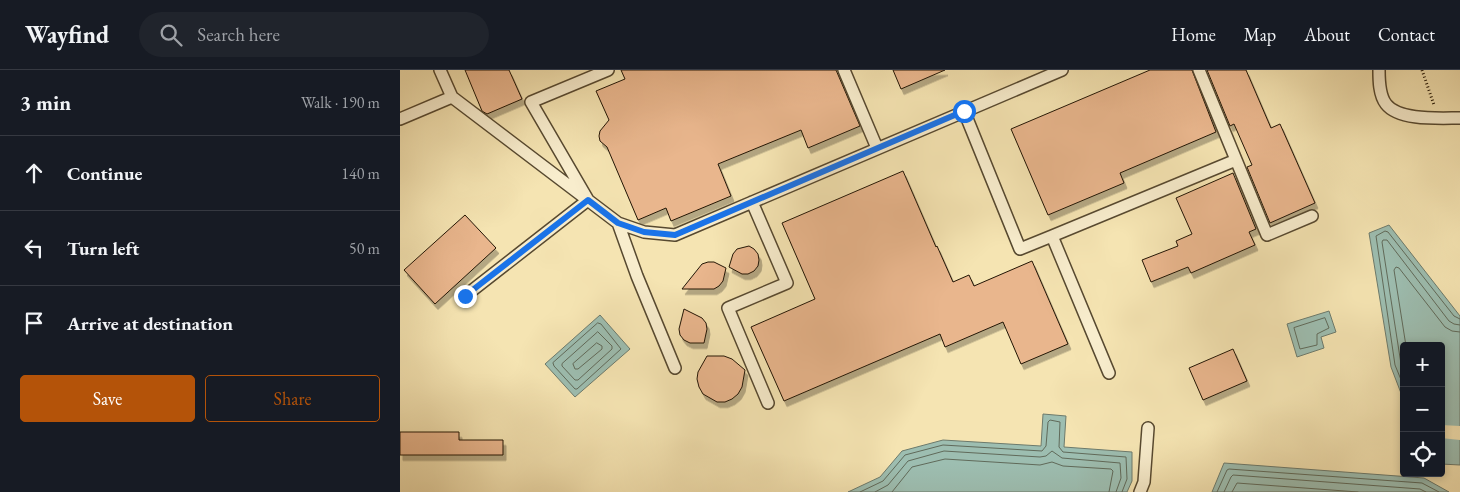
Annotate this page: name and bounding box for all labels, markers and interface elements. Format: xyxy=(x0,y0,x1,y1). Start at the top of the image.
search box xyxy=(139,12,489,57)
text: Wayfind xyxy=(25,19,109,50)
icon: search xyxy=(157,21,185,49)
text: Search here xyxy=(197,22,280,47)
text: Home xyxy=(1171,23,1216,46)
text: Map xyxy=(1244,23,1276,46)
text: About xyxy=(1304,23,1350,46)
text: Contact xyxy=(1378,23,1435,46)
text: 3 min xyxy=(20,89,71,116)
text: Walk · 190 m xyxy=(301,92,380,113)
route start xyxy=(953,100,976,123)
icon: ahead xyxy=(20,159,48,187)
text: Continue xyxy=(67,161,142,186)
text: 140 m xyxy=(341,163,380,184)
icon: left xyxy=(20,234,48,262)
text: Turn left xyxy=(67,236,139,261)
text: 50 m xyxy=(349,238,380,259)
route end xyxy=(454,285,477,308)
icon: arrive xyxy=(20,309,48,337)
text: Arrive at destination xyxy=(67,311,233,336)
map controls xyxy=(1400,342,1445,477)
button: + xyxy=(1400,342,1445,387)
button: Save xyxy=(20,375,195,422)
button: Share xyxy=(205,375,380,422)
button: − xyxy=(1400,387,1445,432)
button: locate xyxy=(1400,432,1445,477)

